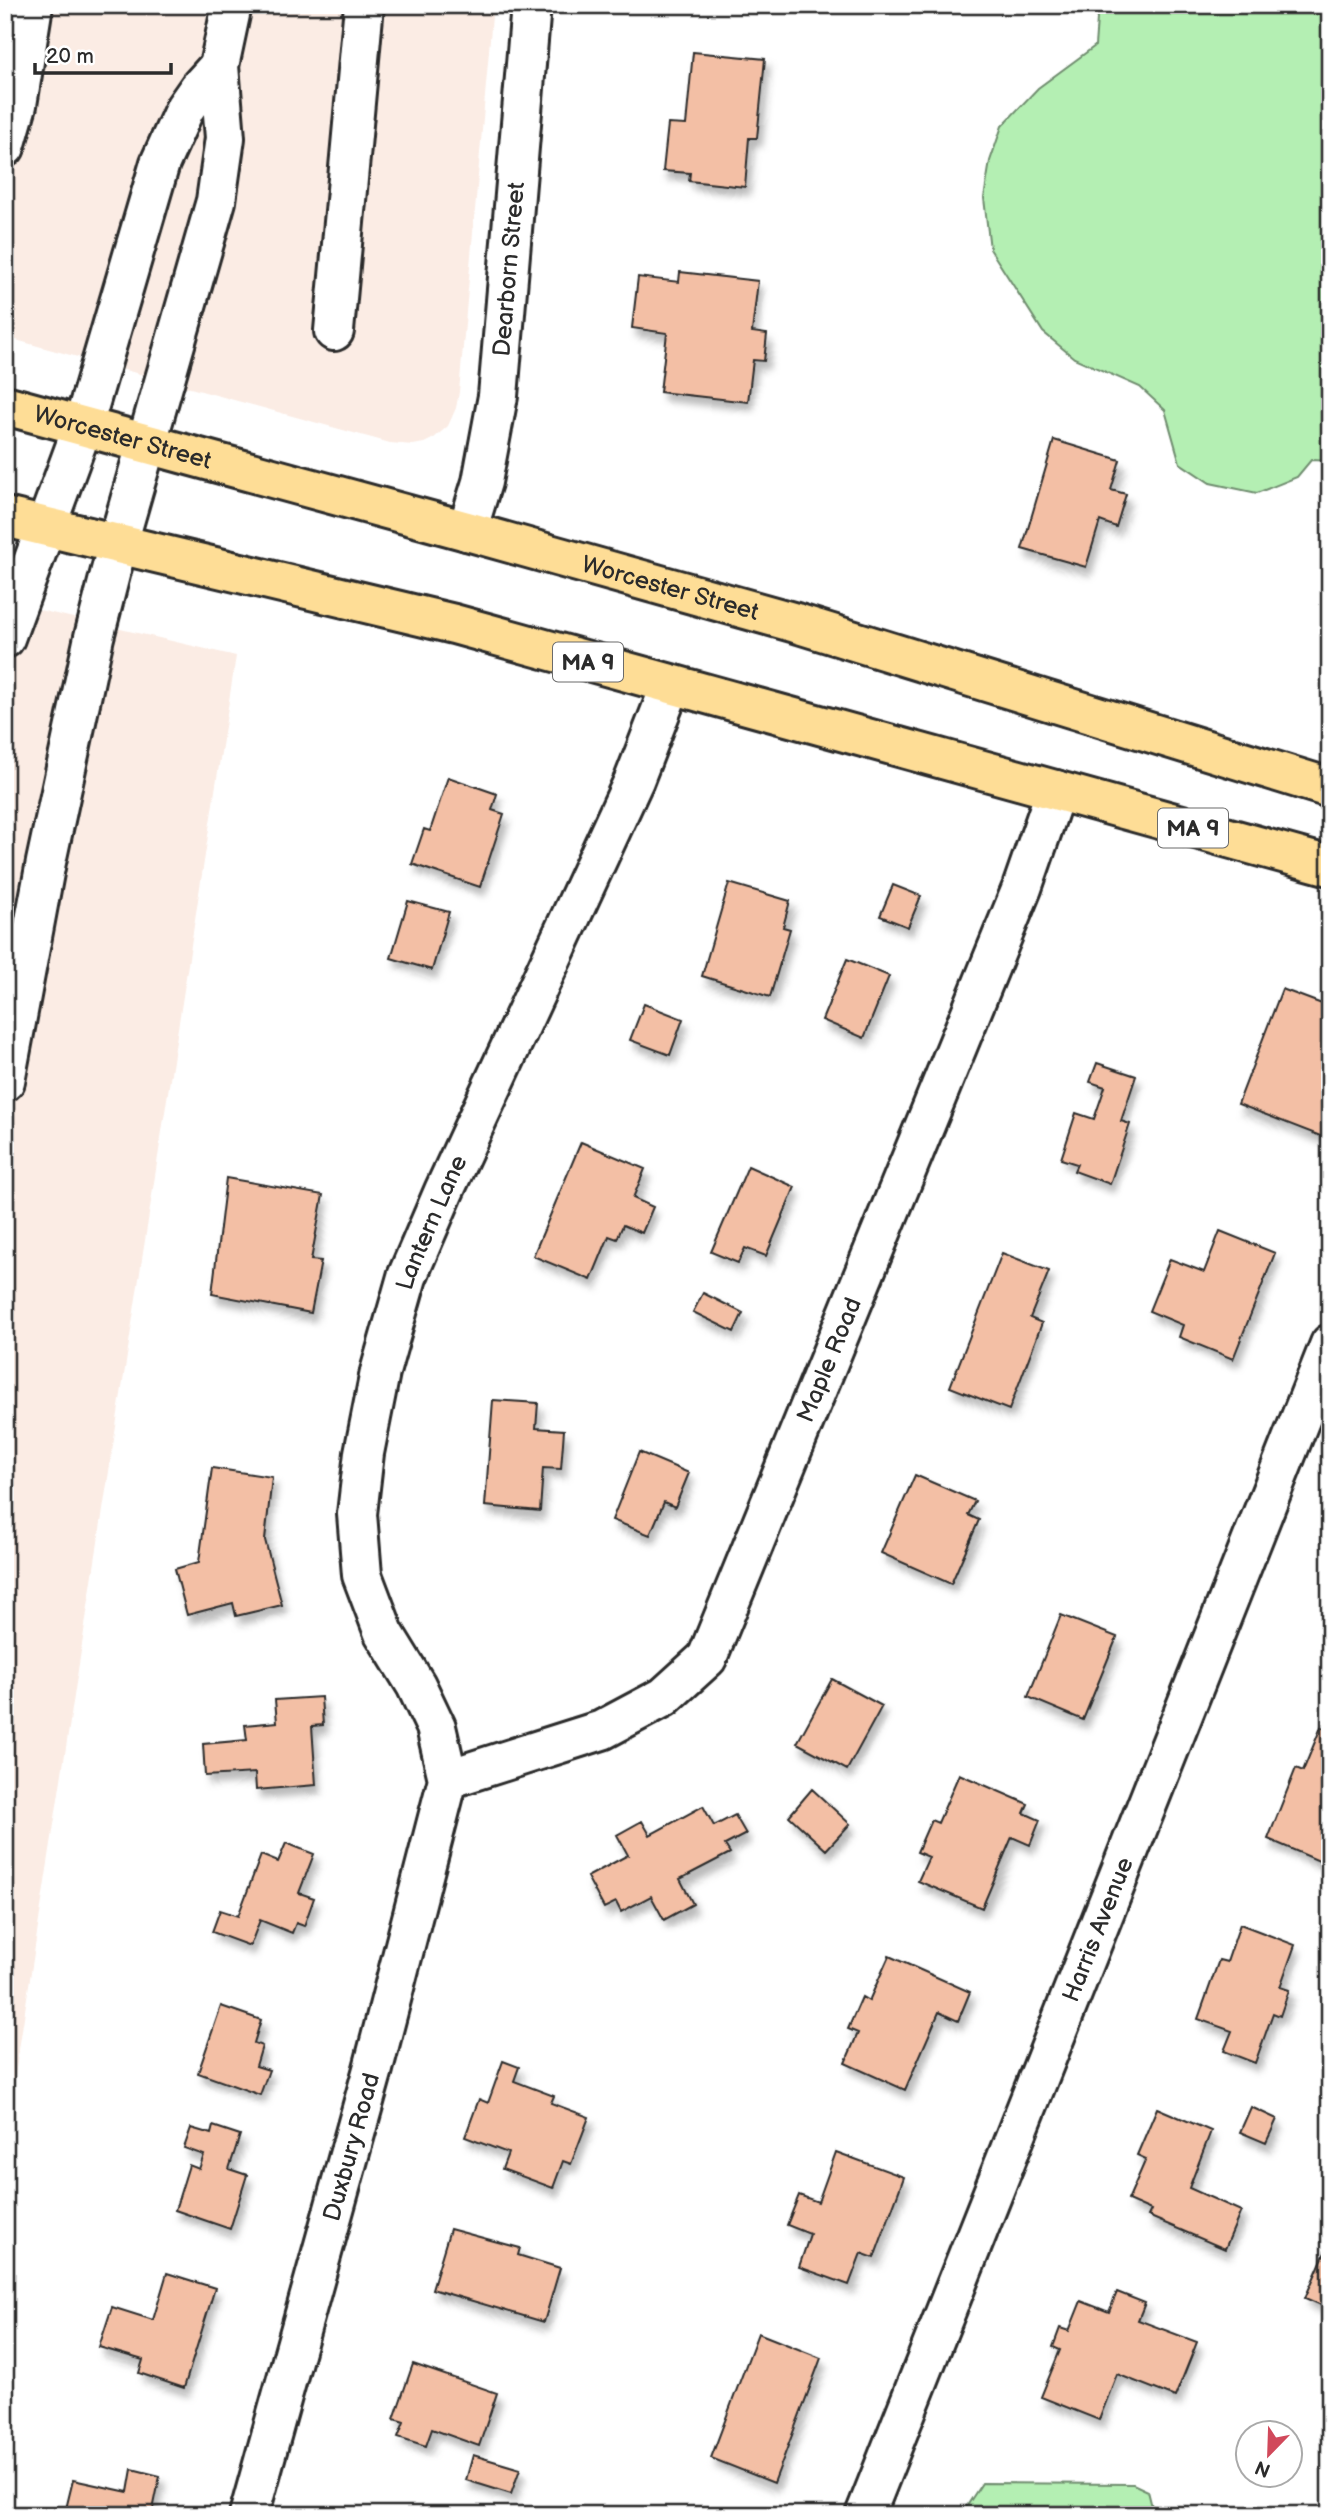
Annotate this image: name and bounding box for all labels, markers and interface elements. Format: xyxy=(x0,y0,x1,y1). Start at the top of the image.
scale bar xyxy=(35,32,172,76)
text: 20 m xyxy=(46,44,94,69)
street label: Dearborn Street xyxy=(487,180,531,358)
street label: Worcester Street xyxy=(31,400,215,476)
street label: Worcester Street xyxy=(578,550,763,627)
road number: MA 9 xyxy=(553,642,623,682)
road number: MA 9 xyxy=(1158,808,1228,848)
street label: Lantern Lane xyxy=(390,1150,474,1293)
street label: Maple Road xyxy=(791,1293,868,1427)
street label: Harris Avenue xyxy=(1056,1853,1140,2006)
street label: Duxbury Road xyxy=(317,2070,386,2224)
north arrow xyxy=(1234,2418,1304,2488)
text: N xyxy=(1252,2455,1274,2482)

